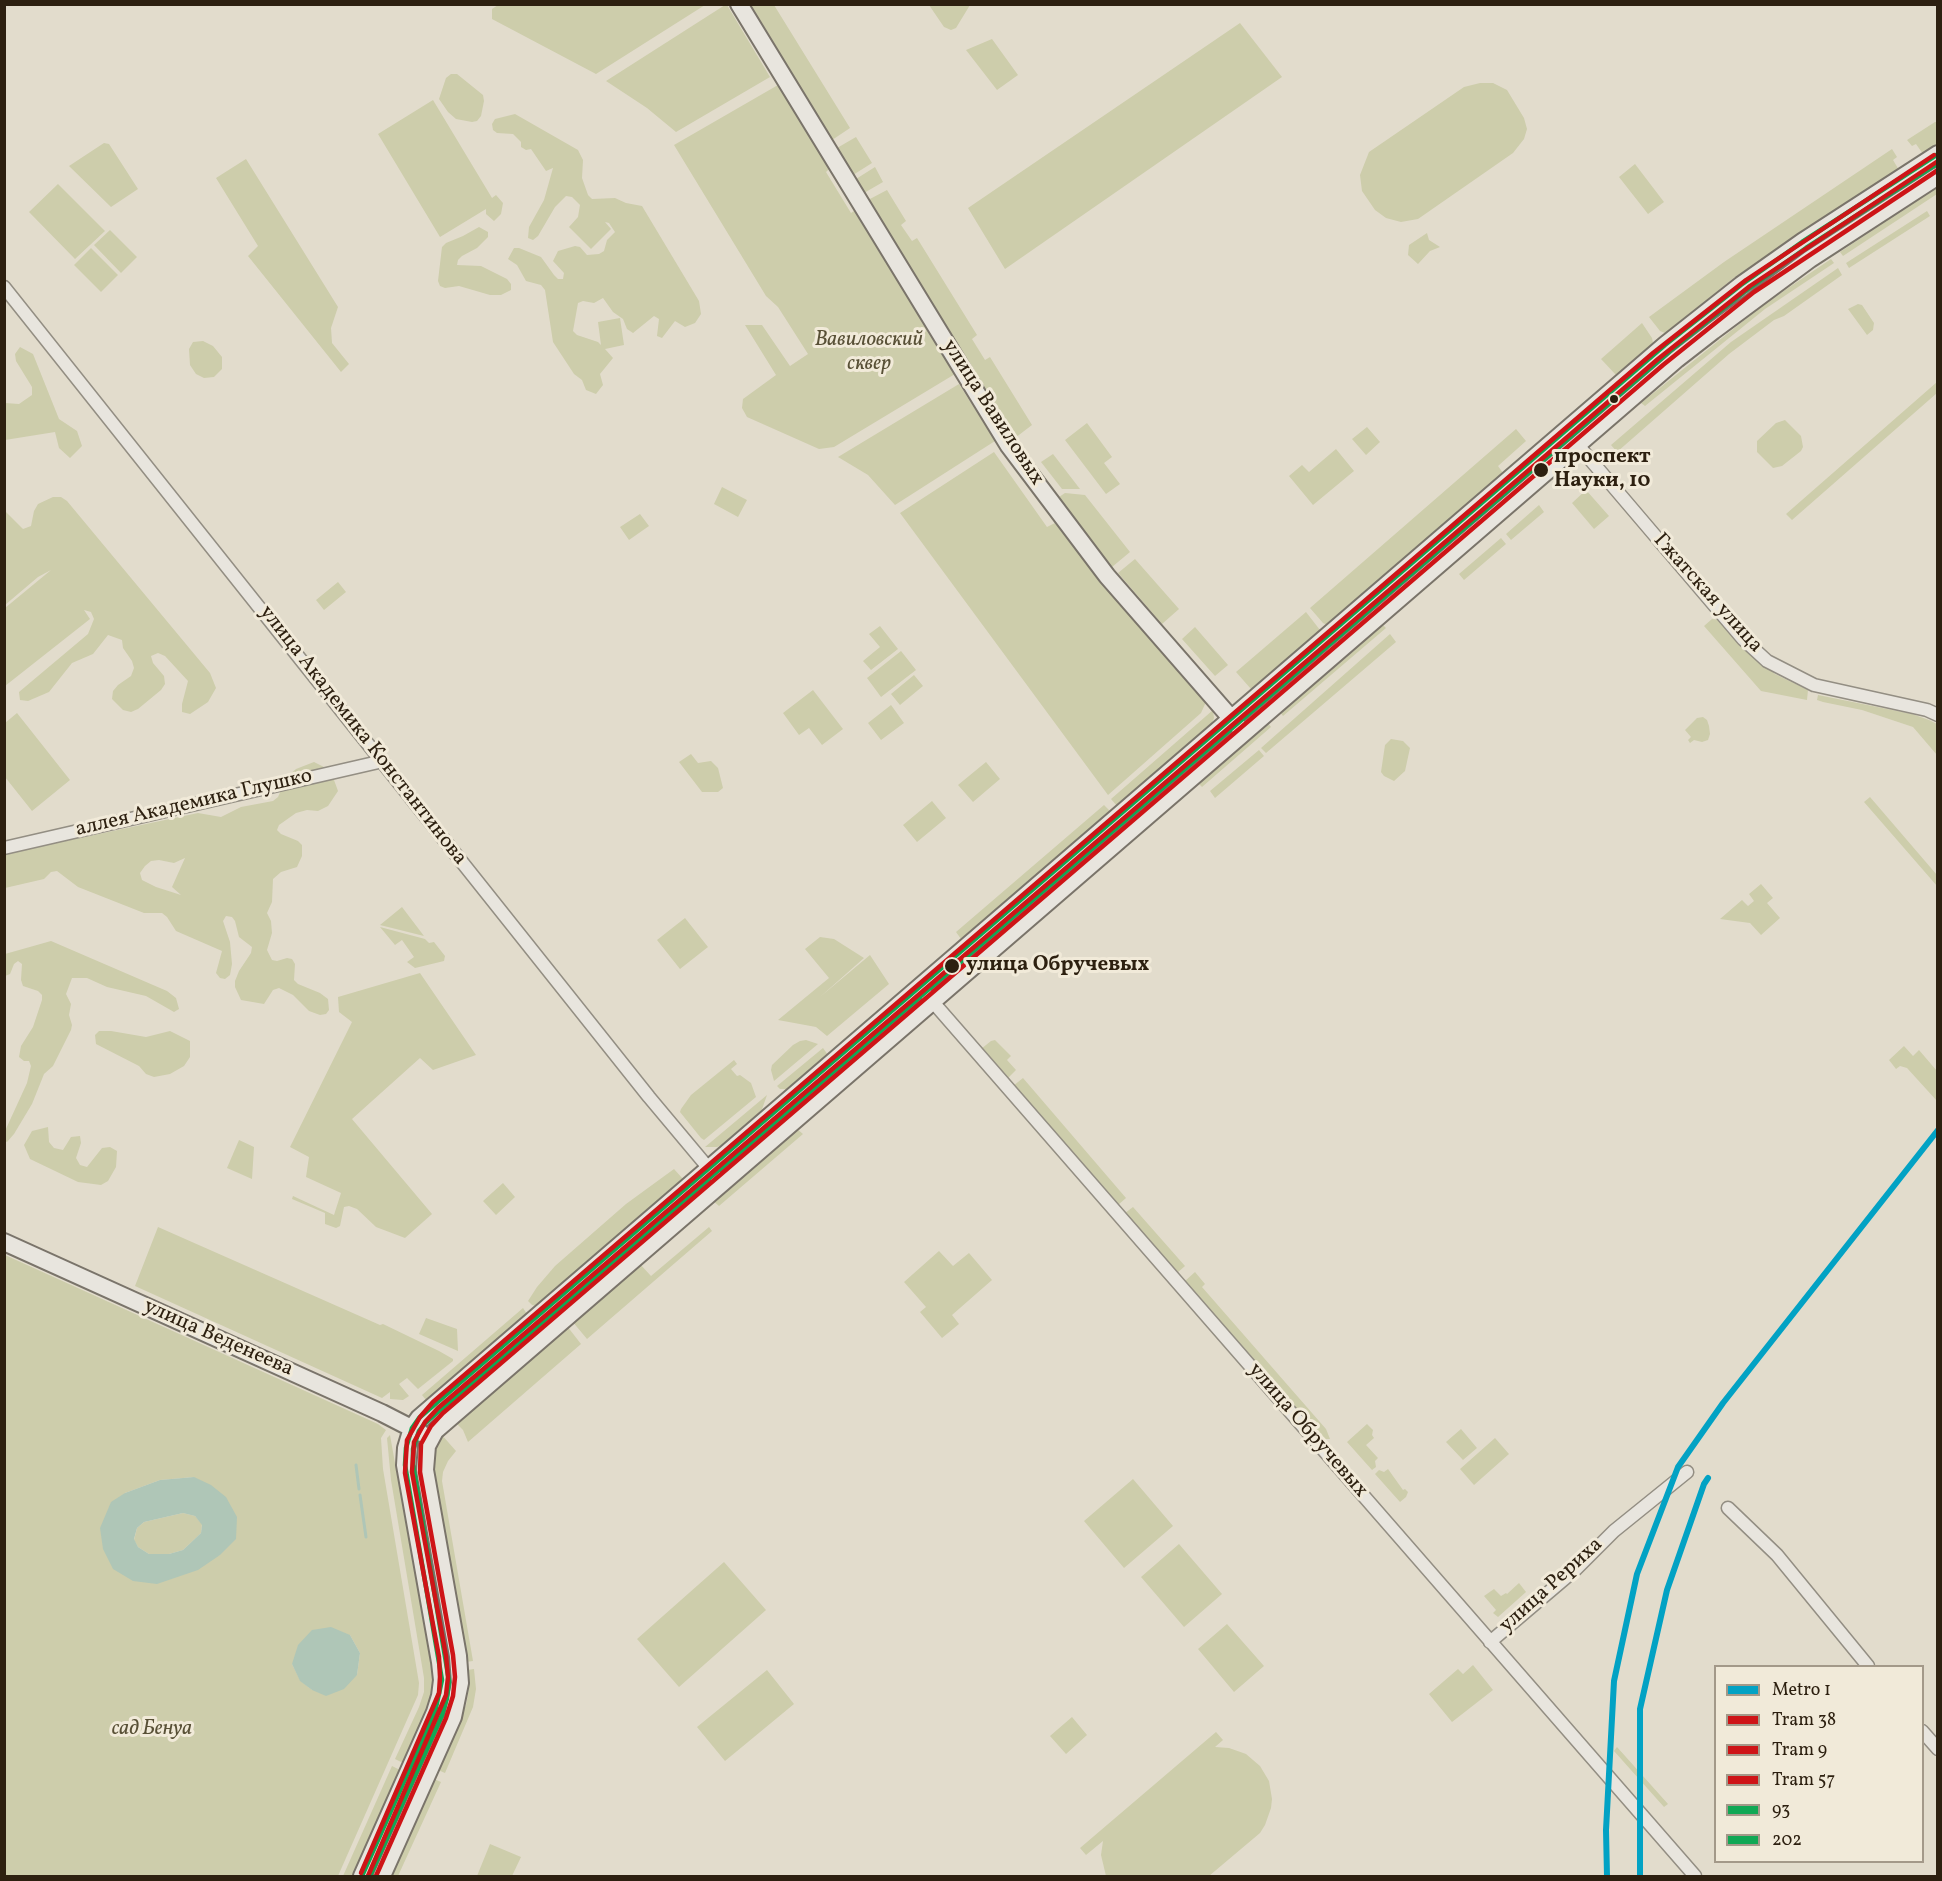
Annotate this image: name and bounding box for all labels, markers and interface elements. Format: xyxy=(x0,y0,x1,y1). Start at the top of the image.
park label: Вавиловский сквер xyxy=(815,328,923,378)
street label: улица Вавиловых xyxy=(935,335,1049,491)
unlabelled marker xyxy=(1608,393,1620,405)
place label: проспект Науки, 10 xyxy=(1554,445,1650,495)
marker: проспект Науки, 10 xyxy=(1532,461,1550,479)
street label: Гжатская улица xyxy=(1647,529,1767,659)
street label: улица Академика Константинова xyxy=(253,601,471,871)
street label: аллея Академика Глушко xyxy=(73,765,315,843)
place label: улица Обручевых xyxy=(966,953,1149,979)
marker: улица Обручевых xyxy=(943,957,961,975)
street label: улица Веденеева xyxy=(139,1295,297,1383)
street label: улица Обручевых xyxy=(1242,1359,1372,1503)
street label: улица Рериха xyxy=(1495,1533,1609,1639)
legend xyxy=(1714,1665,1924,1863)
text: Metro 1 xyxy=(1772,1678,1831,1703)
text: Tram 38 xyxy=(1772,1708,1836,1733)
park label: сад Бенуа xyxy=(112,1717,192,1743)
text: Tram 9 xyxy=(1772,1738,1827,1763)
text: Tram 57 xyxy=(1772,1768,1835,1793)
text: 93 xyxy=(1772,1798,1790,1823)
text: 202 xyxy=(1772,1828,1802,1853)

